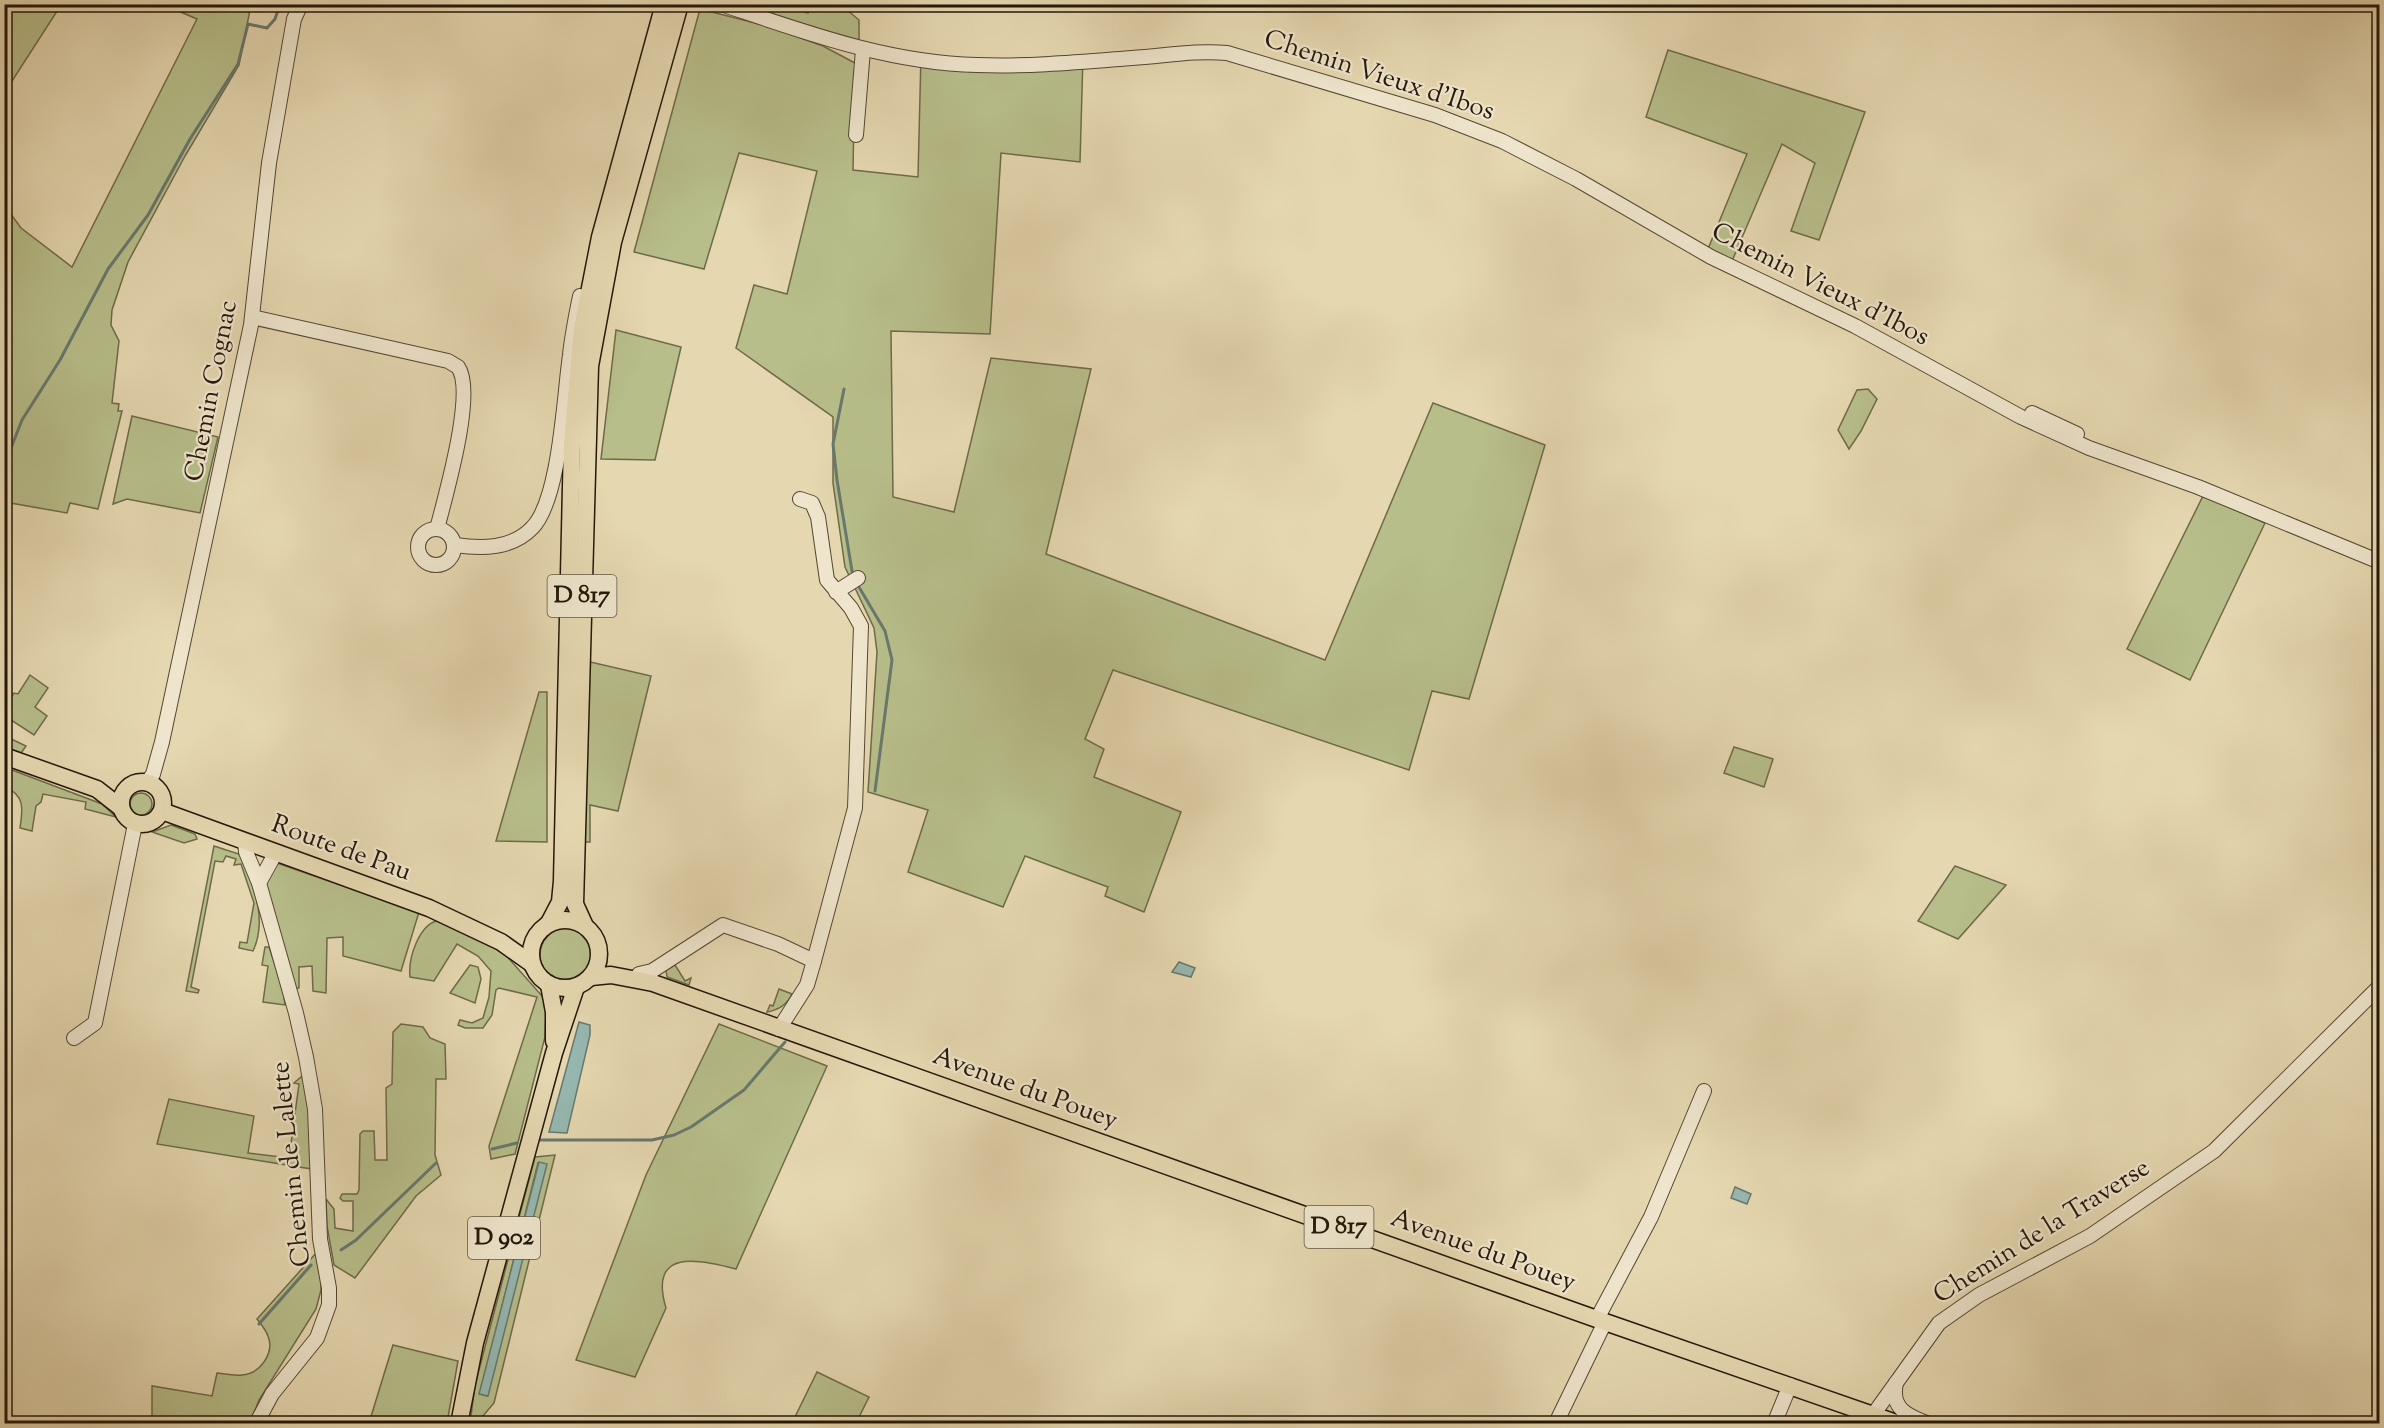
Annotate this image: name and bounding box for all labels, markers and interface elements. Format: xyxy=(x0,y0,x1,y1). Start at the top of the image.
street label: Chemin Vieux d'Ibos xyxy=(1259,21,1499,131)
street label: Chemin Vieux d'Ibos xyxy=(1704,214,1936,356)
street label: Chemin Cognac xyxy=(176,297,248,485)
road number: D 817 xyxy=(548,575,616,617)
street label: Route de Pau xyxy=(266,807,416,891)
street label: Avenue du Pouey xyxy=(927,1038,1123,1140)
street label: Chemin de Lalette xyxy=(263,1059,321,1269)
street label: Chemin de la Traverse xyxy=(1927,1150,2157,1314)
street label: Avenue du Pouey xyxy=(1385,1200,1581,1302)
road number: D 817 xyxy=(1304,1206,1374,1248)
road number: D 902 xyxy=(468,1217,540,1259)

